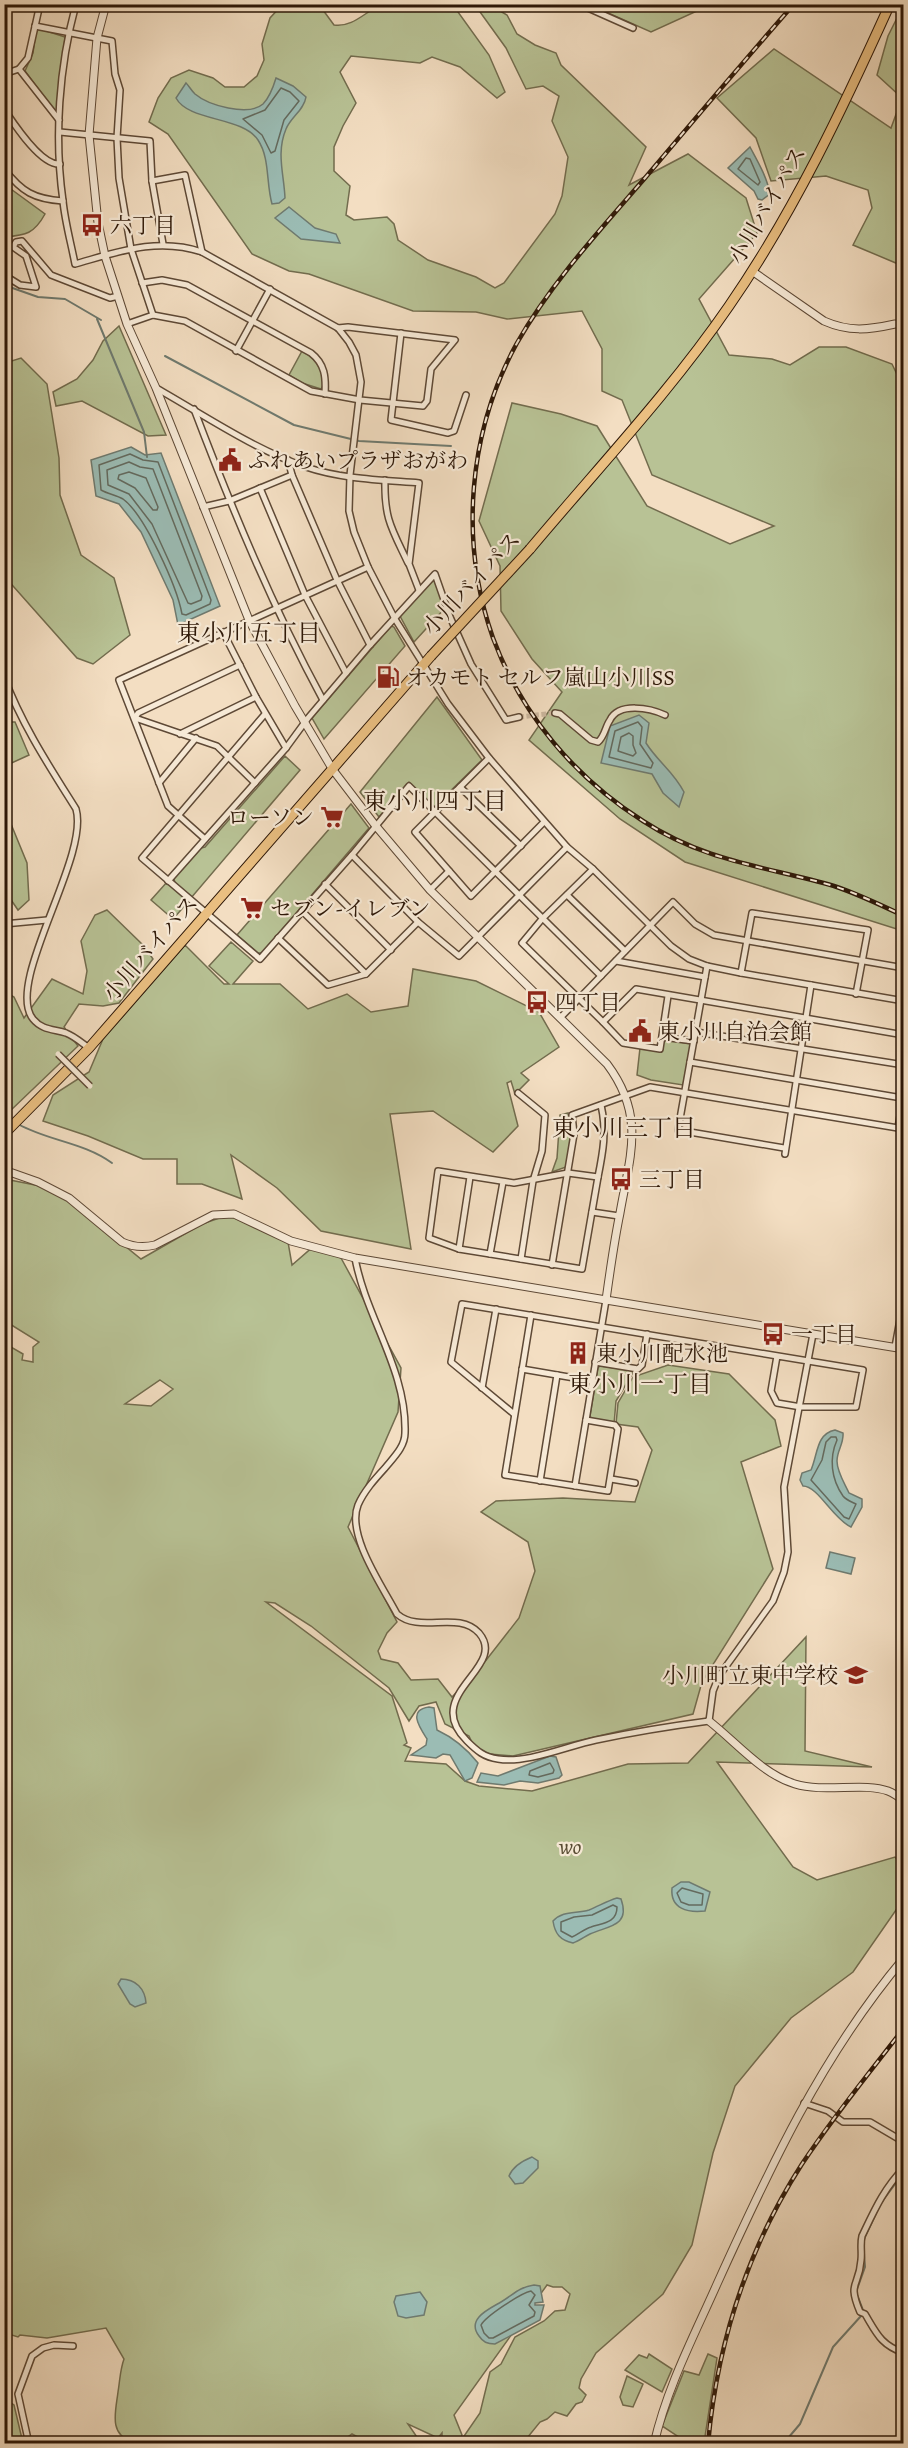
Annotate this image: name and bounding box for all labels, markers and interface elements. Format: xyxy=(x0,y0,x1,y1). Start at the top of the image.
street label: 小川バイパス xyxy=(722,141,814,270)
place label: 六丁目 xyxy=(110,211,176,241)
bus stop icon: 六丁目 xyxy=(79,212,105,238)
place label: ふれあいプラザおがわ xyxy=(248,446,468,476)
public building icon: ふれあいプラザおがわ xyxy=(217,447,243,473)
street label: 小川バイパス xyxy=(416,525,528,642)
district label: 東小川五丁目 xyxy=(177,617,321,649)
place label: オカモト セルフ嵐山小川SS xyxy=(406,663,675,693)
fuel station icon: オカモト セルフ嵐山小川SS xyxy=(375,664,401,690)
district label: 東小川四丁目 xyxy=(363,785,507,817)
place label: ローソン xyxy=(227,803,314,833)
supermarket icon: ローソン xyxy=(319,804,345,830)
street label: 小川バイパス xyxy=(96,889,205,1008)
place label: セブン-イレブン xyxy=(270,894,431,924)
supermarket icon: セブン-イレブン xyxy=(239,895,265,921)
place label: 四丁目 xyxy=(555,988,621,1018)
bus stop icon: 四丁目 xyxy=(524,989,550,1015)
place label: 東小川自治会館 xyxy=(658,1017,812,1047)
public building icon: 東小川自治会館 xyxy=(627,1018,653,1044)
district label: 東小川三丁目 xyxy=(552,1112,696,1144)
place label: 三丁目 xyxy=(639,1165,705,1195)
bus stop icon: 三丁目 xyxy=(608,1166,634,1192)
place label: 一丁目 xyxy=(791,1320,857,1350)
bus stop icon: 一丁目 xyxy=(760,1321,786,1347)
place label: 東小川配水池 xyxy=(596,1339,728,1369)
building icon: 東小川配水池 xyxy=(565,1340,591,1366)
district label: 東小川一丁目 xyxy=(568,1368,712,1400)
place label: 小川町立東中学校 xyxy=(662,1661,838,1691)
school or university icon: 小川町立東中学校 xyxy=(843,1662,869,1688)
park label: wo xyxy=(559,1832,581,1862)

